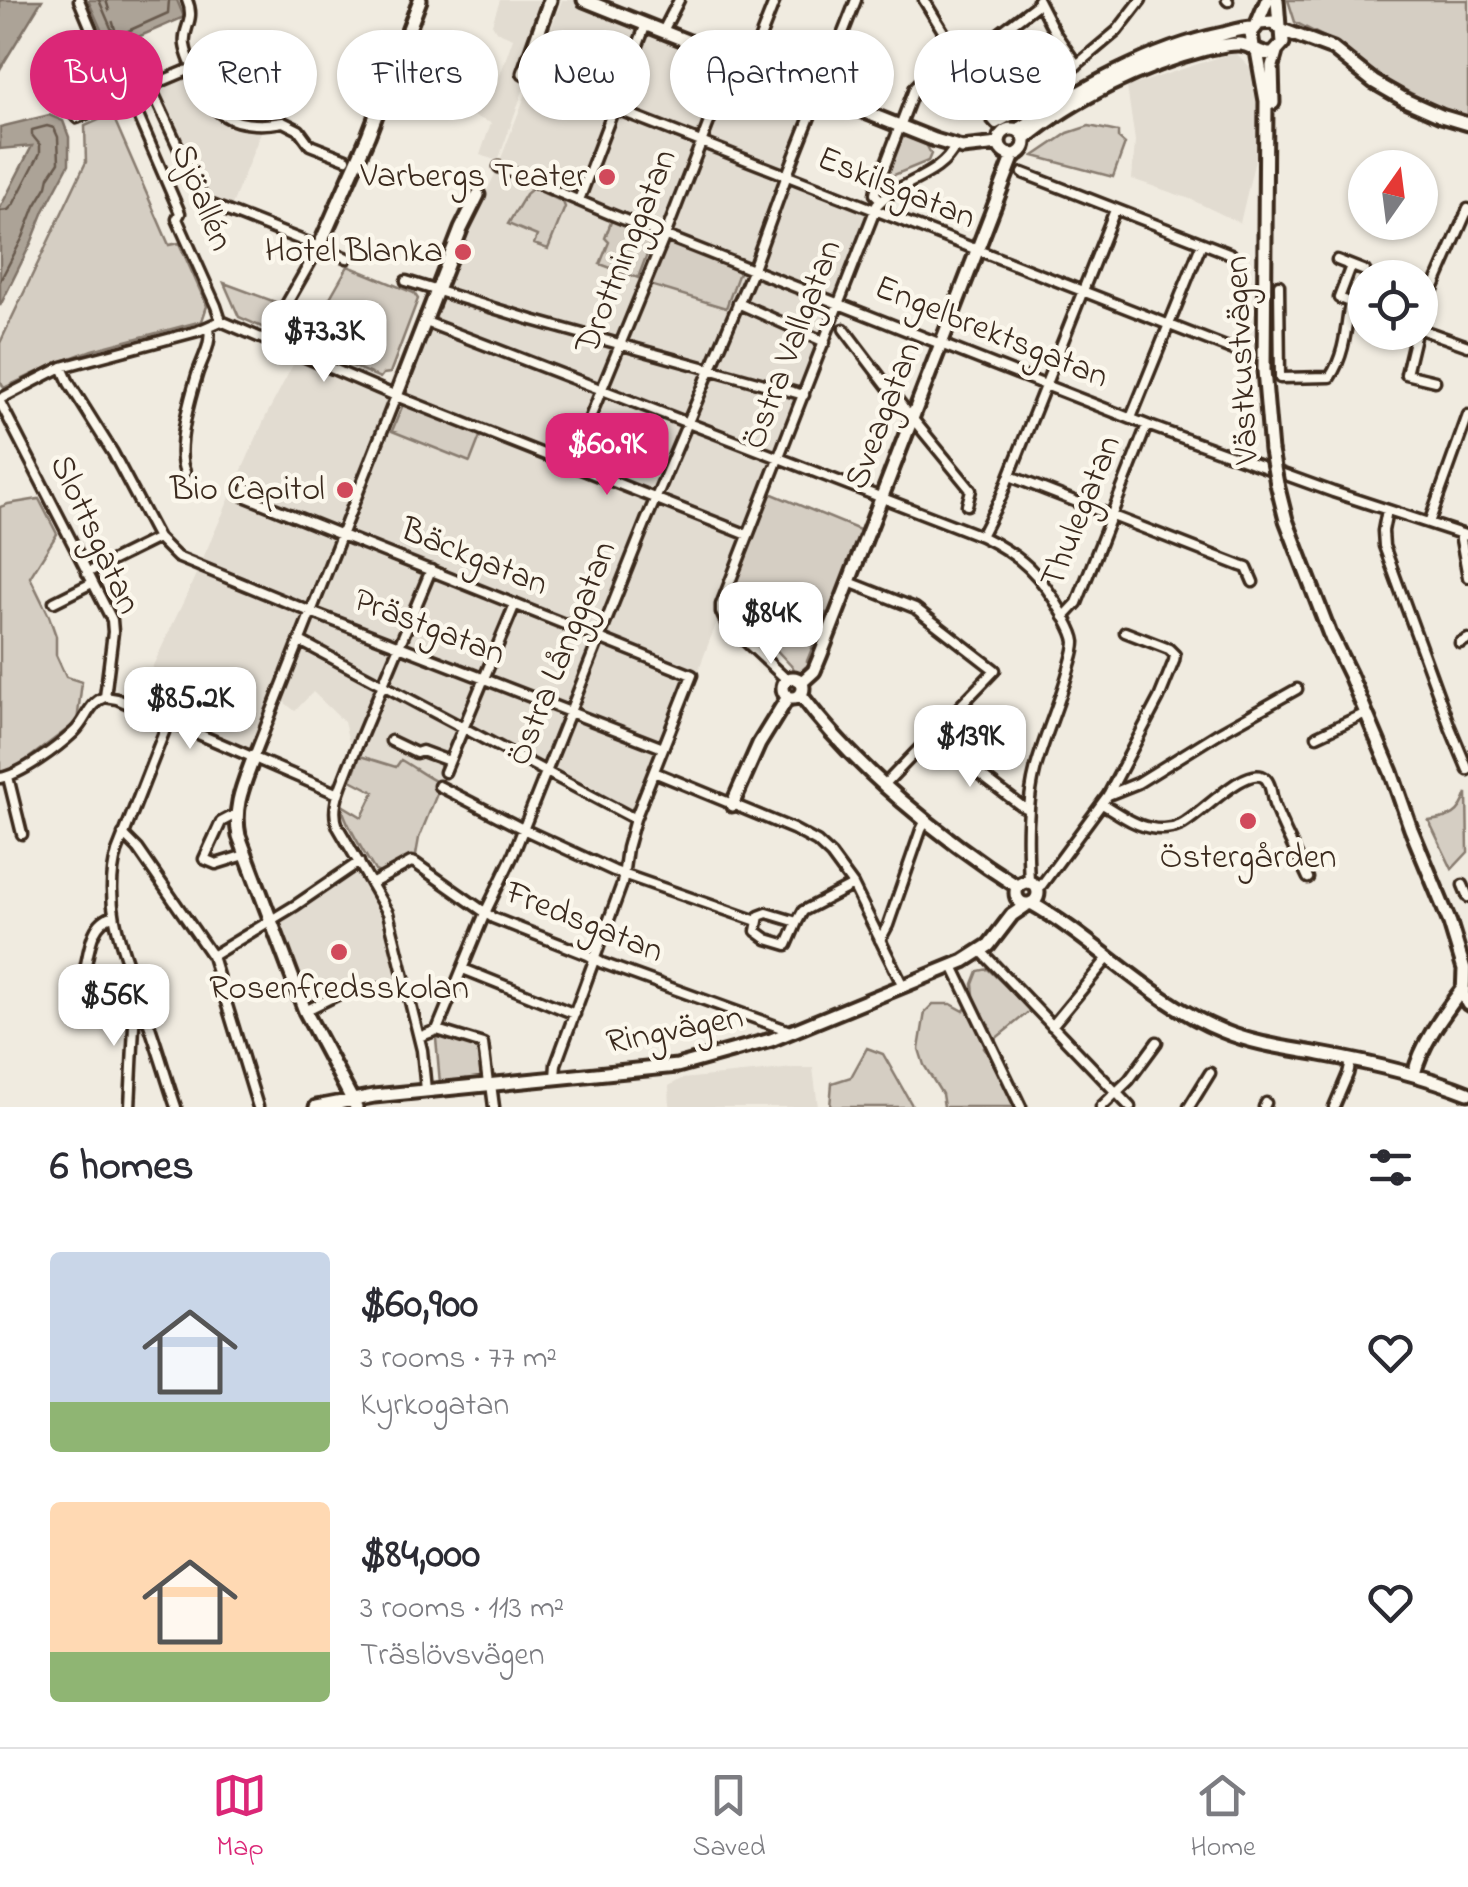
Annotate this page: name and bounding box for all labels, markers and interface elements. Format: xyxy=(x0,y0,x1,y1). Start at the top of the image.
chip: Buy xyxy=(30,30,163,120)
chip: Rent xyxy=(183,30,317,120)
chip: Filters xyxy=(337,30,498,120)
chip: New xyxy=(518,30,650,120)
chip: Apartment xyxy=(670,30,894,120)
chip: House xyxy=(914,30,1076,120)
street label: Eskilsgatan xyxy=(809,134,983,244)
street label: Sjöallén xyxy=(157,137,245,259)
street label: Drottninggatan xyxy=(562,142,691,363)
north arrow xyxy=(1348,150,1438,240)
map controls xyxy=(1348,150,1438,350)
place label: Varbergs Teater xyxy=(360,152,587,203)
marker: Varbergs Teater xyxy=(596,166,618,188)
place label: Hotel Blanka xyxy=(265,227,443,278)
street label: Östra Vallgatan xyxy=(730,233,856,457)
marker: Hotel Blanka xyxy=(452,241,474,263)
street label: Västkustvägen xyxy=(1212,255,1274,466)
button: locate xyxy=(1348,260,1438,350)
street label: Engelbrektsgatan xyxy=(866,263,1116,403)
pin: $73.3K xyxy=(243,300,405,385)
text: $73.3K xyxy=(283,309,365,356)
street label: Sveagatan xyxy=(833,335,935,497)
pin: $60.9K xyxy=(526,413,688,498)
text: $60.9K xyxy=(568,422,646,469)
street label: Thulegatan xyxy=(1028,428,1136,596)
street label: Slottsgatan xyxy=(35,447,153,623)
place label: Bio Capitol xyxy=(169,465,325,516)
marker: Bio Capitol xyxy=(334,479,356,501)
street label: Bäckgatan xyxy=(392,505,555,611)
street label: Östra Långgatan xyxy=(495,534,631,774)
street label: Prästgatan xyxy=(346,576,512,680)
pin: $84K xyxy=(712,582,830,667)
text: $84K xyxy=(741,591,801,638)
pin: $85.2K xyxy=(109,667,271,752)
text: $85.2K xyxy=(146,676,234,723)
pin: $139K xyxy=(900,705,1040,790)
text: $139K xyxy=(936,714,1004,761)
marker: Östergården xyxy=(1237,810,1259,832)
place label: Östergården xyxy=(1159,833,1337,884)
street label: Fredsgatan xyxy=(496,868,671,978)
marker: Rosenfredsskolan xyxy=(328,941,350,963)
pin: $56K xyxy=(55,964,173,1049)
place label: Rosenfredsskolan xyxy=(209,964,469,1015)
text: $56K xyxy=(80,973,148,1020)
street label: Ringvägen xyxy=(602,993,748,1069)
text: 6 homes xyxy=(50,1137,194,1198)
icon: filters xyxy=(1363,1140,1418,1195)
text: $60,900 xyxy=(360,1275,478,1336)
icon: home xyxy=(130,1292,250,1412)
icon: heart xyxy=(1363,1325,1418,1380)
text: 3 rooms · 77 m² xyxy=(360,1336,557,1383)
text: Kyrkogatan xyxy=(360,1383,509,1430)
text: $84,000 xyxy=(360,1525,480,1586)
icon: home xyxy=(130,1542,250,1662)
icon: heart xyxy=(1363,1575,1418,1630)
text: 3 rooms · 113 m² xyxy=(360,1586,564,1633)
text: Träslövsvägen xyxy=(360,1633,544,1680)
tab: Map xyxy=(212,1768,267,1869)
tab: Saved xyxy=(692,1768,765,1869)
tab: Home xyxy=(1190,1768,1256,1869)

